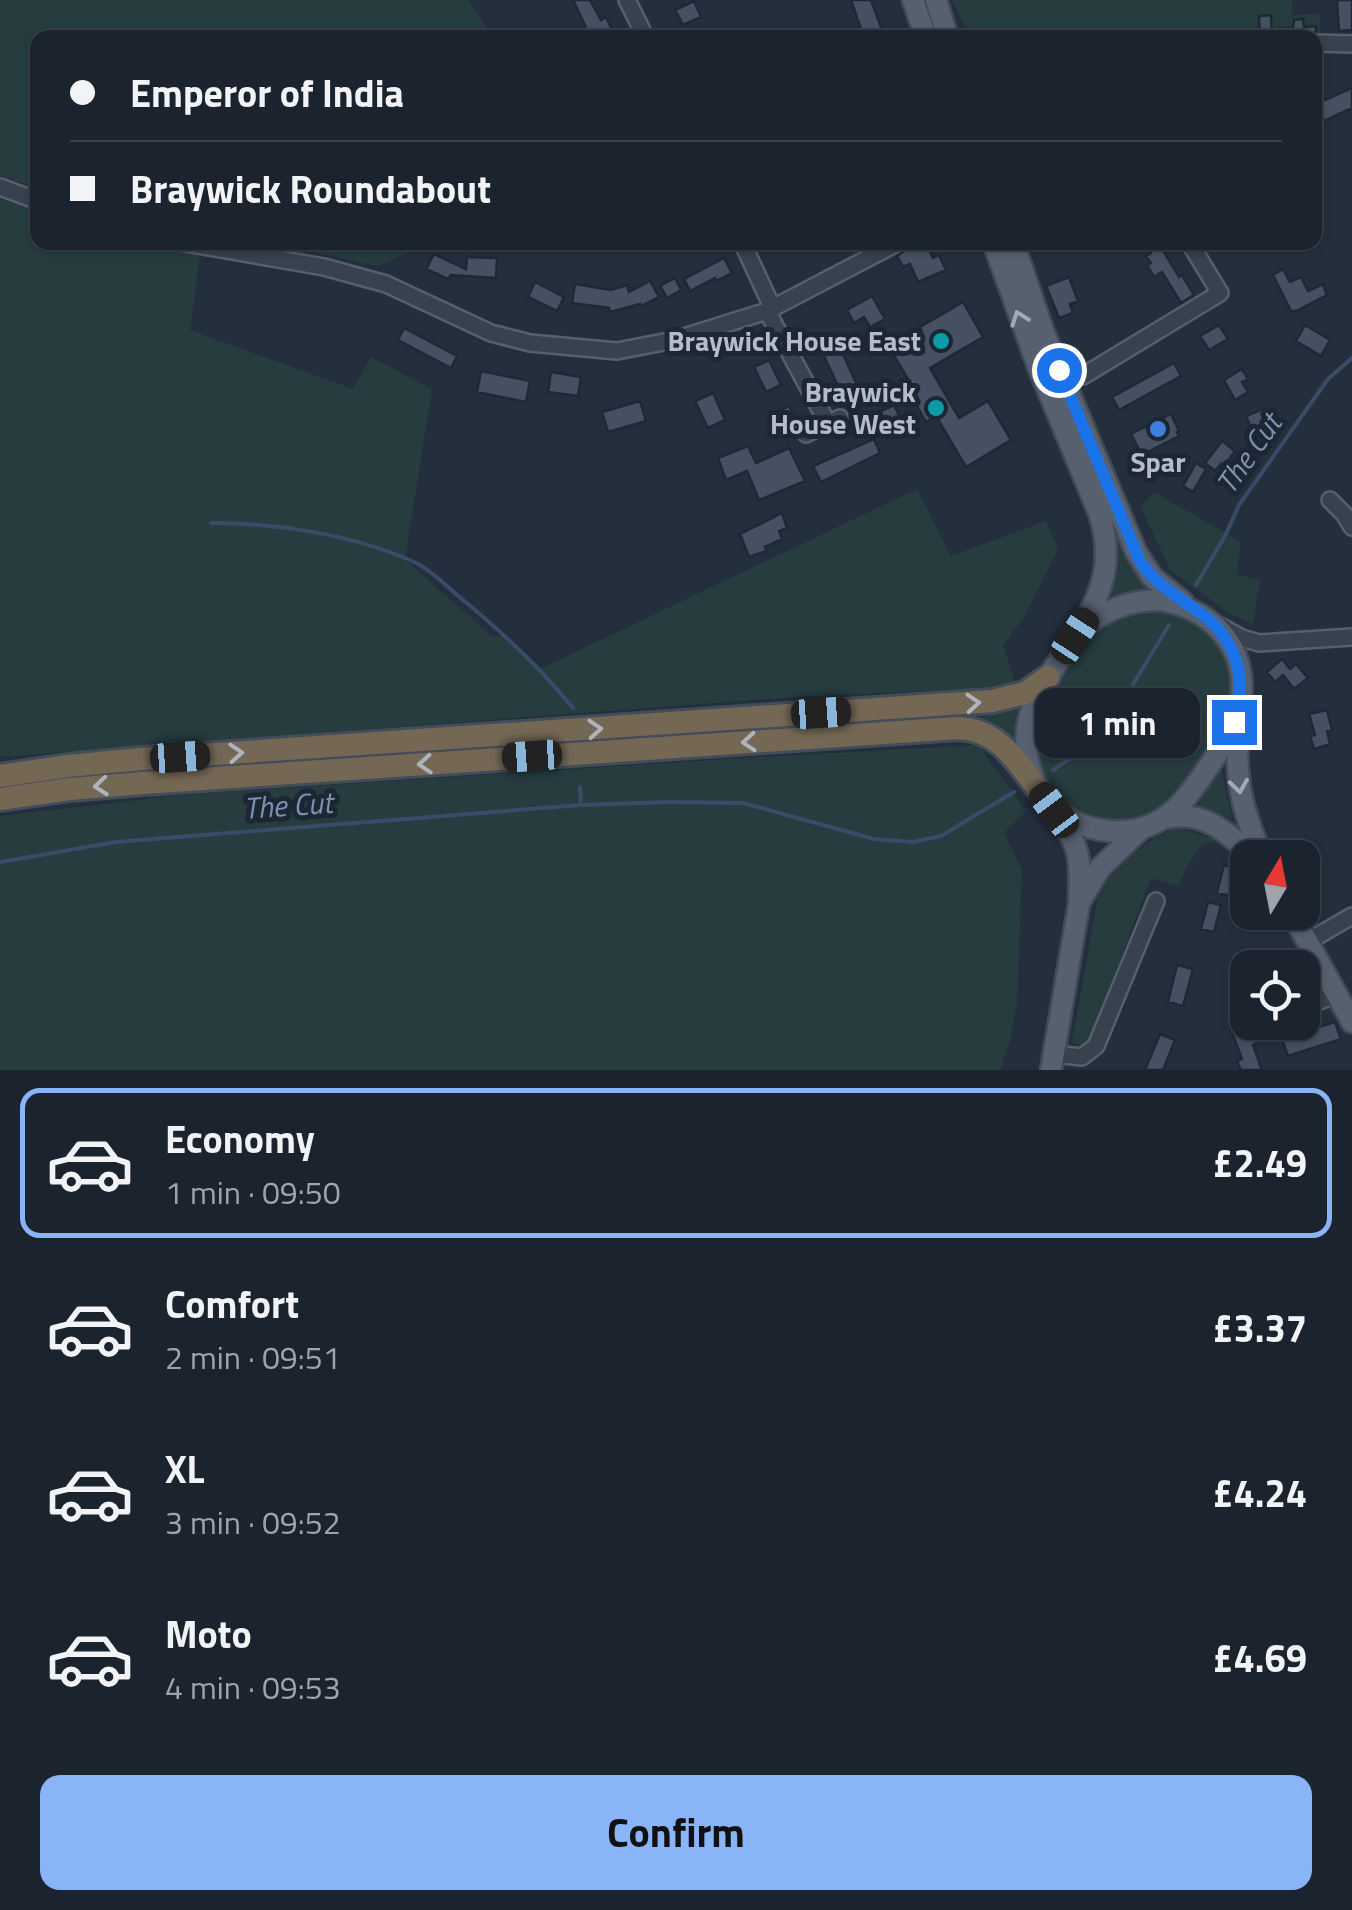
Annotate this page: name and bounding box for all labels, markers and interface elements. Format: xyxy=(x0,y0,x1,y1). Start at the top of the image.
text: Emperor of India xyxy=(130,64,404,122)
text: Braywick Roundabout xyxy=(130,160,491,218)
one-way arrow xyxy=(1011,310,1031,327)
place label: Braywick House East xyxy=(667,319,921,362)
marker: Braywick House East xyxy=(930,330,952,352)
route start xyxy=(1037,348,1082,393)
place label: Braywick House West xyxy=(770,370,917,445)
marker: Braywick House West xyxy=(925,397,947,419)
water label: The Cut xyxy=(1204,401,1294,503)
marker: Spar xyxy=(1147,418,1169,440)
place label: Spar xyxy=(1130,440,1186,483)
car xyxy=(1046,603,1104,669)
callout: 1 min xyxy=(1034,687,1199,757)
one-way arrow xyxy=(966,692,982,714)
car xyxy=(790,696,852,730)
text: 1 min xyxy=(1079,699,1156,747)
route end xyxy=(1212,700,1257,745)
one-way arrow xyxy=(588,718,604,740)
one-way arrow xyxy=(741,731,757,752)
car xyxy=(501,739,563,773)
car xyxy=(149,740,211,774)
one-way arrow xyxy=(229,743,245,764)
one-way arrow xyxy=(416,752,432,774)
one-way arrow xyxy=(92,775,108,797)
car xyxy=(1024,777,1084,843)
one-way arrow xyxy=(1228,777,1249,794)
water label: The Cut xyxy=(242,779,337,831)
north arrow xyxy=(1230,840,1320,930)
map controls xyxy=(1230,840,1320,1040)
button: locate xyxy=(1230,950,1320,1040)
text: Economy xyxy=(165,1110,315,1168)
icon: car xyxy=(45,1118,135,1208)
text: £2.49 xyxy=(1212,1134,1307,1192)
text: 1 min · 09:50 xyxy=(165,1168,341,1216)
text: Comfort xyxy=(165,1275,299,1333)
icon: car xyxy=(45,1283,135,1373)
text: £3.37 xyxy=(1212,1299,1307,1357)
text: 2 min · 09:51 xyxy=(165,1333,341,1381)
text: XL xyxy=(165,1440,205,1498)
icon: car xyxy=(45,1448,135,1538)
text: £4.24 xyxy=(1212,1464,1307,1522)
text: 3 min · 09:52 xyxy=(165,1498,341,1546)
text: Moto xyxy=(165,1605,252,1663)
icon: car xyxy=(45,1613,135,1703)
text: £4.69 xyxy=(1212,1629,1307,1687)
text: 4 min · 09:53 xyxy=(165,1663,341,1711)
button: Confirm xyxy=(40,1775,1312,1890)

